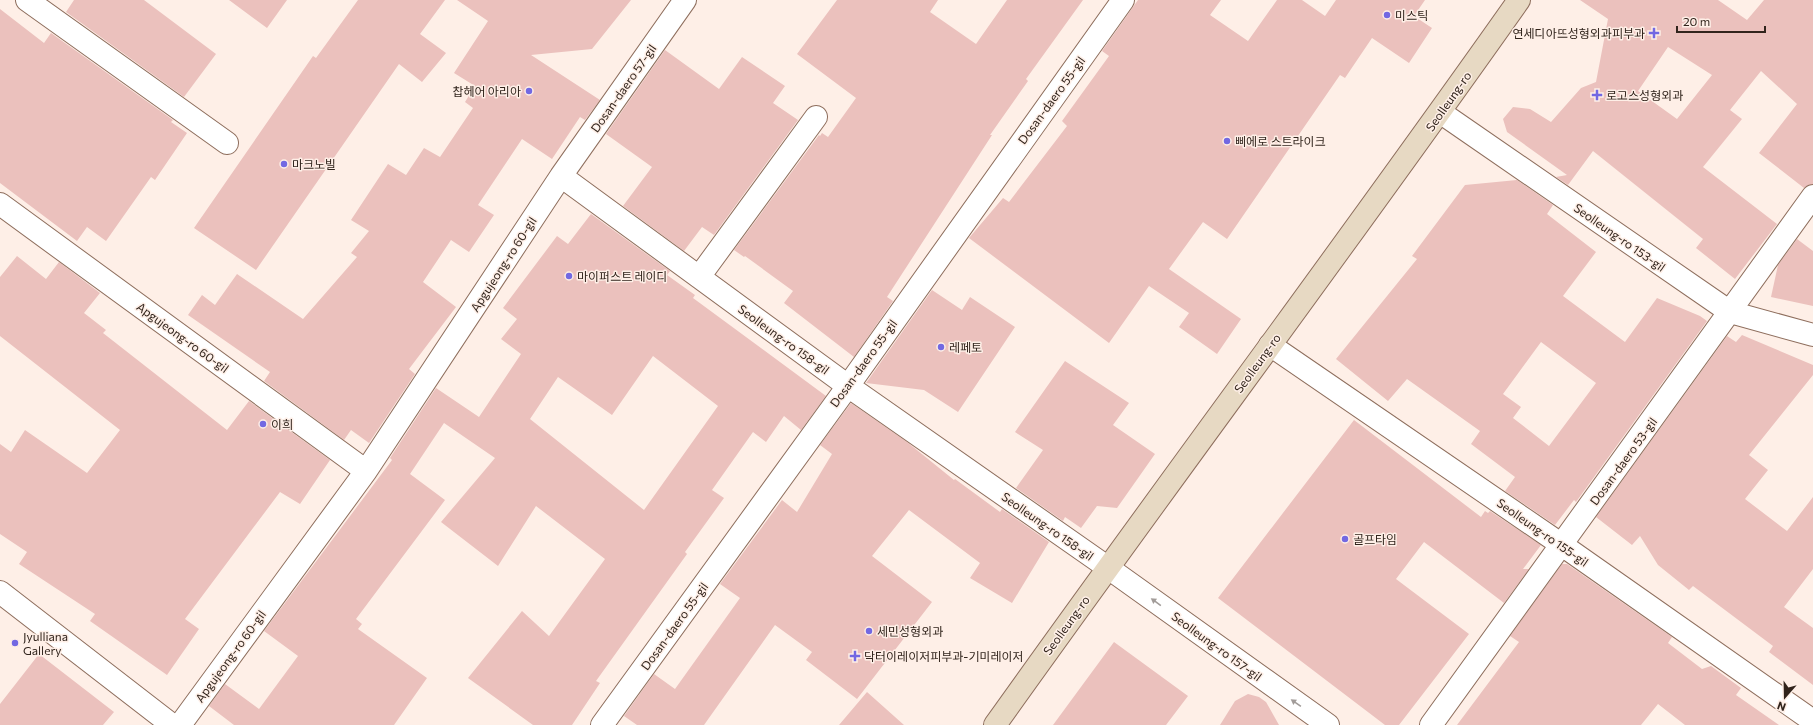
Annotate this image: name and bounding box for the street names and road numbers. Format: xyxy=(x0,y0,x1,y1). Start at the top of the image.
street label: Dosan-daero 57-gil xyxy=(587,41,659,135)
street label: Dosan-daero 55-gil xyxy=(1015,54,1087,146)
street label: Seolleung-ro xyxy=(1422,68,1474,134)
street label: Seolleung-ro 153-gil xyxy=(1572,200,1668,274)
street label: Apgujeong-ro 60-gil xyxy=(467,214,539,314)
street label: Apgujeong-ro 60-gil xyxy=(134,299,232,375)
street label: Seolleung-ro 158-gil xyxy=(736,301,832,377)
street label: Dosan-daero 55-gil xyxy=(827,317,899,409)
street label: Seolleung-ro xyxy=(1231,331,1283,395)
street label: Dosan-daero 53-gil xyxy=(1587,415,1659,507)
street label: Seolleung-ro 158-gil xyxy=(999,489,1097,563)
street label: Seolleung-ro 155-gil xyxy=(1495,495,1591,569)
street label: Dosan-daero 55-gil xyxy=(638,580,710,672)
street label: Seolleung-ro xyxy=(1040,593,1092,657)
street label: Apgujeong-ro 60-gil xyxy=(192,607,268,705)
street label: Seolleung-ro 157-gil xyxy=(1169,609,1265,683)

